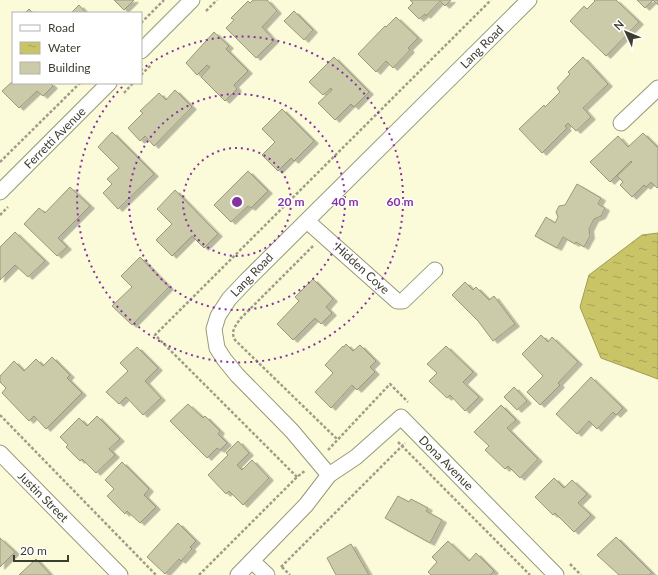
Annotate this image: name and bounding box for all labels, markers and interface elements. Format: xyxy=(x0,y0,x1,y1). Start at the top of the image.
legend xyxy=(12,12,142,84)
north arrow xyxy=(606,12,646,52)
text: N xyxy=(611,17,626,32)
text: Road xyxy=(48,20,75,35)
street label: Lang Road xyxy=(457,22,506,71)
text: Water xyxy=(48,40,81,55)
text: Building xyxy=(48,60,91,75)
street label: Ferretti Avenue xyxy=(21,104,89,172)
text: 20 m xyxy=(278,194,304,209)
text: 40 m xyxy=(332,194,358,209)
text: 60 m xyxy=(387,194,413,209)
centre of rings xyxy=(230,195,244,209)
street label: Hidden Cove xyxy=(332,240,393,297)
street label: Lang Road xyxy=(227,250,276,300)
street label: Dona Avenue xyxy=(416,432,477,493)
street label: Justin Street xyxy=(15,468,72,526)
scale bar xyxy=(14,537,68,563)
text: 20 m xyxy=(20,543,47,558)

